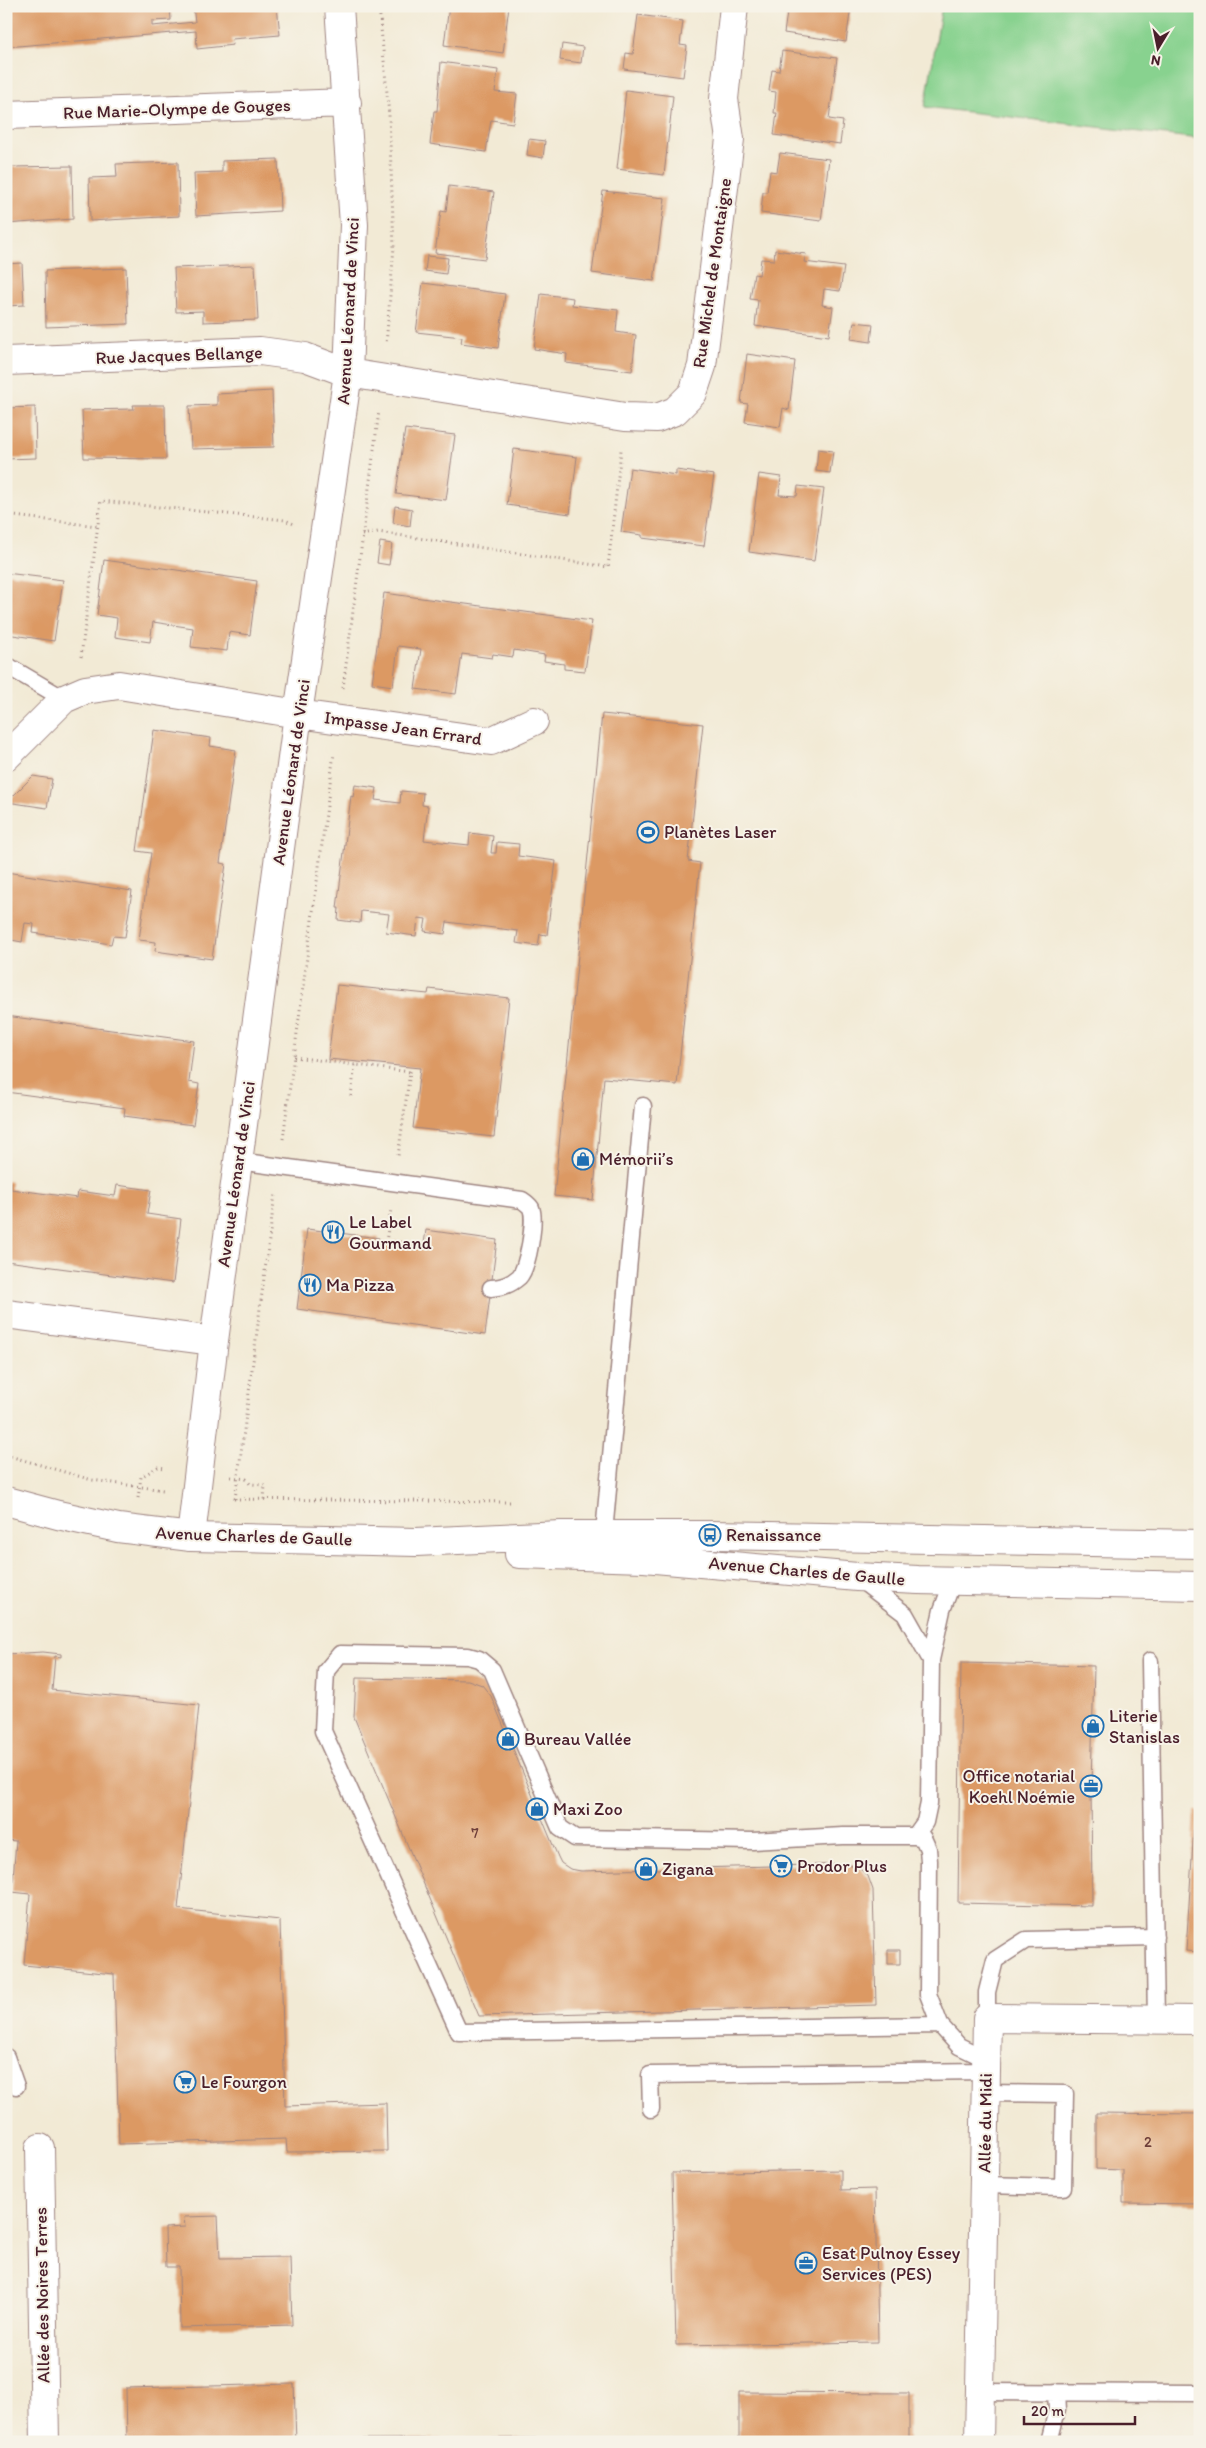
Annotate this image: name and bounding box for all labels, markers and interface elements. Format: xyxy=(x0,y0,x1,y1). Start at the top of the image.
north arrow xyxy=(1134,22,1184,72)
text: N xyxy=(1150,51,1162,70)
street label: Rue Marie-Olympe de Gouges xyxy=(63,94,291,124)
street label: Rue Michel de Montaigne xyxy=(688,177,736,369)
street label: Avenue Léonard de Vinci xyxy=(332,217,364,405)
street label: Rue Jacques Bellange xyxy=(95,341,263,369)
street label: Avenue Léonard de Vinci xyxy=(267,678,315,866)
street label: Impasse Jean Errard xyxy=(323,706,483,750)
sports icon: Planètes Laser xyxy=(636,820,660,844)
place label: Planètes Laser xyxy=(664,821,777,843)
street label: Avenue Léonard de Vinci xyxy=(212,1080,260,1268)
shop icon: Mémorii’s xyxy=(571,1147,595,1171)
place label: Mémorii’s xyxy=(599,1148,674,1170)
place label: Le Label Gourmand xyxy=(349,1211,432,1254)
restaurant icon: Le Label Gourmand xyxy=(321,1220,345,1244)
restaurant icon: Ma Pizza xyxy=(298,1273,322,1297)
place label: Ma Pizza xyxy=(326,1274,395,1296)
street label: Avenue Charles de Gaulle xyxy=(155,1522,353,1550)
bus stop icon: Renaissance xyxy=(698,1523,722,1547)
place label: Renaissance xyxy=(726,1524,821,1546)
street label: Avenue Charles de Gaulle xyxy=(708,1551,906,1591)
place label: Literie Stanislas xyxy=(1109,1705,1180,1748)
shop icon: Literie Stanislas xyxy=(1081,1714,1105,1738)
shop icon: Bureau Vallée xyxy=(496,1727,520,1751)
place label: Bureau Vallée xyxy=(524,1728,632,1750)
place label: Office notarial Koehl Noémie xyxy=(963,1765,1075,1808)
office icon: Office notarial Koehl Noémie xyxy=(1079,1774,1103,1798)
shop icon: Maxi Zoo xyxy=(525,1797,549,1821)
place label: Maxi Zoo xyxy=(553,1798,623,1820)
house number: 7 xyxy=(471,1824,479,1842)
supermarket icon: Prodor Plus xyxy=(769,1854,793,1878)
place label: Prodor Plus xyxy=(797,1855,887,1877)
shop icon: Zigana xyxy=(634,1857,658,1881)
place label: Zigana xyxy=(662,1858,715,1880)
supermarket icon: Le Fourgon xyxy=(173,2070,197,2094)
place label: Le Fourgon xyxy=(201,2071,287,2093)
street label: Allée du Midi xyxy=(973,2073,997,2173)
house number: 2 xyxy=(1144,2133,1152,2151)
street label: Allée des Noires Terres xyxy=(29,2207,55,2383)
place label: Esat Pulnoy Essey Services (PES) xyxy=(822,2242,961,2285)
office icon: Esat Pulnoy Essey Services (PES) xyxy=(794,2251,818,2275)
scale bar xyxy=(1024,2393,1135,2425)
text: 20 m xyxy=(1031,2402,1065,2420)

